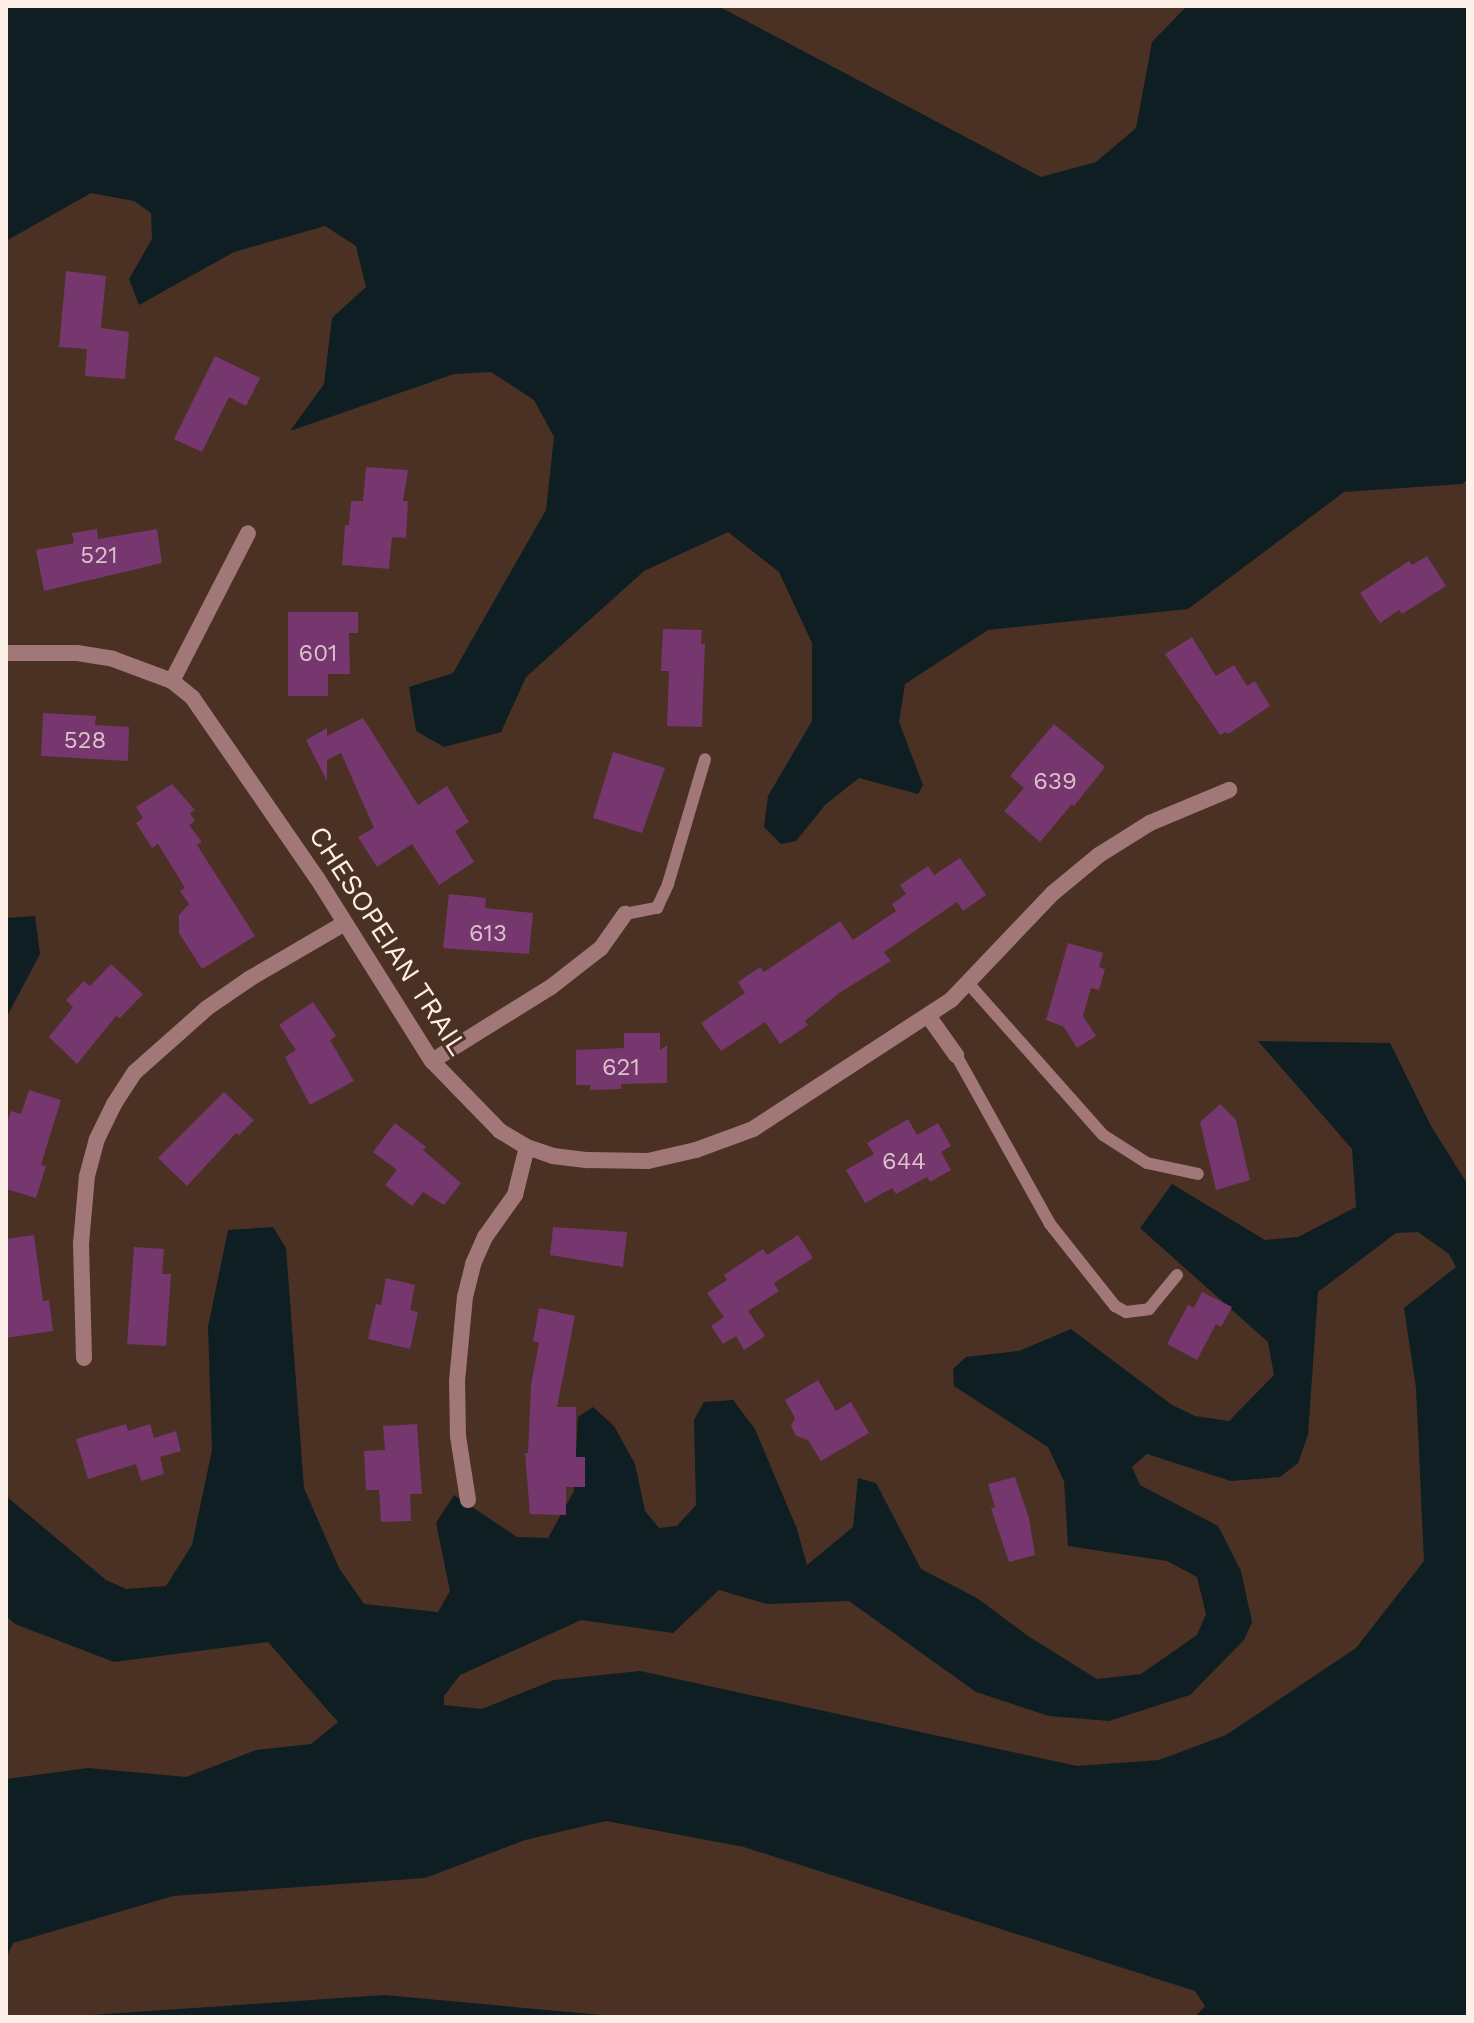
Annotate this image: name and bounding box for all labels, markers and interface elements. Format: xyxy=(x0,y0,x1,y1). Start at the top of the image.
house number: 521 xyxy=(80,542,118,570)
house number: 601 xyxy=(299,640,337,668)
house number: 528 xyxy=(64,727,106,755)
house number: 639 xyxy=(1033,768,1077,796)
street label: CHESOPEIAN TRAIL xyxy=(301,820,475,1062)
house number: 613 xyxy=(469,920,507,948)
house number: 621 xyxy=(602,1054,640,1082)
house number: 644 xyxy=(882,1148,926,1176)

